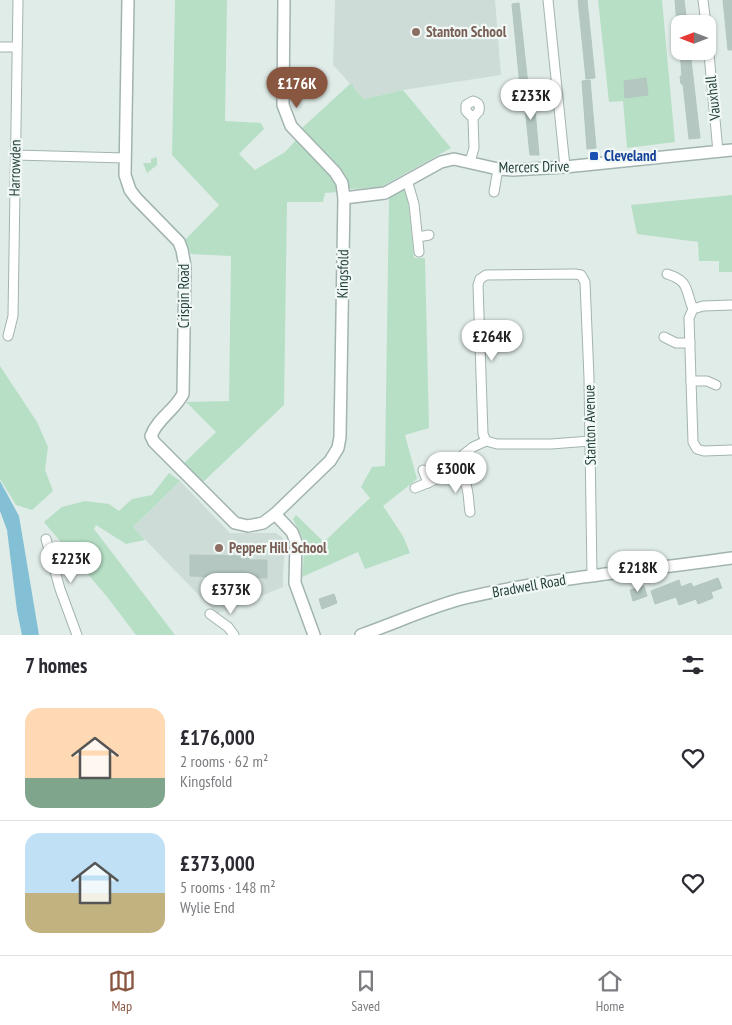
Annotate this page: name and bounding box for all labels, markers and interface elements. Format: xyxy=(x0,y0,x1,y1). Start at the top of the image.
north arrow xyxy=(671,15,716,60)
map controls xyxy=(671,15,716,60)
place label: Stanton School xyxy=(426,22,507,41)
marker: Stanton School xyxy=(410,26,422,38)
pin: £176K xyxy=(262,66,332,109)
text: £176K xyxy=(278,73,316,93)
street label: Vauxhall xyxy=(701,74,724,122)
pin: £233K xyxy=(496,78,566,121)
text: £233K xyxy=(512,85,550,105)
street label: Harrowden xyxy=(5,139,24,197)
place label: Cleveland xyxy=(604,146,657,165)
marker: Cleveland xyxy=(588,150,600,162)
street label: Mercers Drive xyxy=(498,156,570,177)
street label: Kingsfold xyxy=(333,249,352,299)
street label: Crispin Road xyxy=(174,264,193,328)
pin: £264K xyxy=(457,320,527,362)
text: £264K xyxy=(473,326,511,346)
street label: Stanton Avenue xyxy=(579,384,600,466)
pin: £300K xyxy=(421,452,491,494)
text: £300K xyxy=(437,458,475,478)
place label: Pepper Hill School xyxy=(229,538,327,557)
pin: £223K xyxy=(36,542,106,584)
marker: Pepper Hill School xyxy=(213,542,225,554)
text: £223K xyxy=(52,548,90,568)
pin: £218K xyxy=(603,550,673,593)
text: £218K xyxy=(619,557,657,577)
street label: Bradwell Road xyxy=(491,570,567,601)
pin: £373K xyxy=(196,572,266,615)
text: £373K xyxy=(212,579,250,599)
icon: filters xyxy=(679,651,707,679)
text: 7 homes xyxy=(25,652,87,679)
text: £176,000 xyxy=(180,724,255,751)
icon: home xyxy=(65,728,125,788)
icon: heart xyxy=(679,744,707,772)
text: 2 rooms · 62 m² xyxy=(180,751,268,771)
text: Kingsfold xyxy=(180,771,232,791)
text: £373,000 xyxy=(180,850,255,877)
icon: home xyxy=(65,853,125,913)
icon: heart xyxy=(679,869,707,897)
text: 5 rooms · 148 m² xyxy=(180,877,276,897)
text: Wylie End xyxy=(180,897,235,917)
tab: Map xyxy=(108,967,136,1015)
tab: Saved xyxy=(351,967,380,1015)
tab: Home xyxy=(596,967,624,1015)

